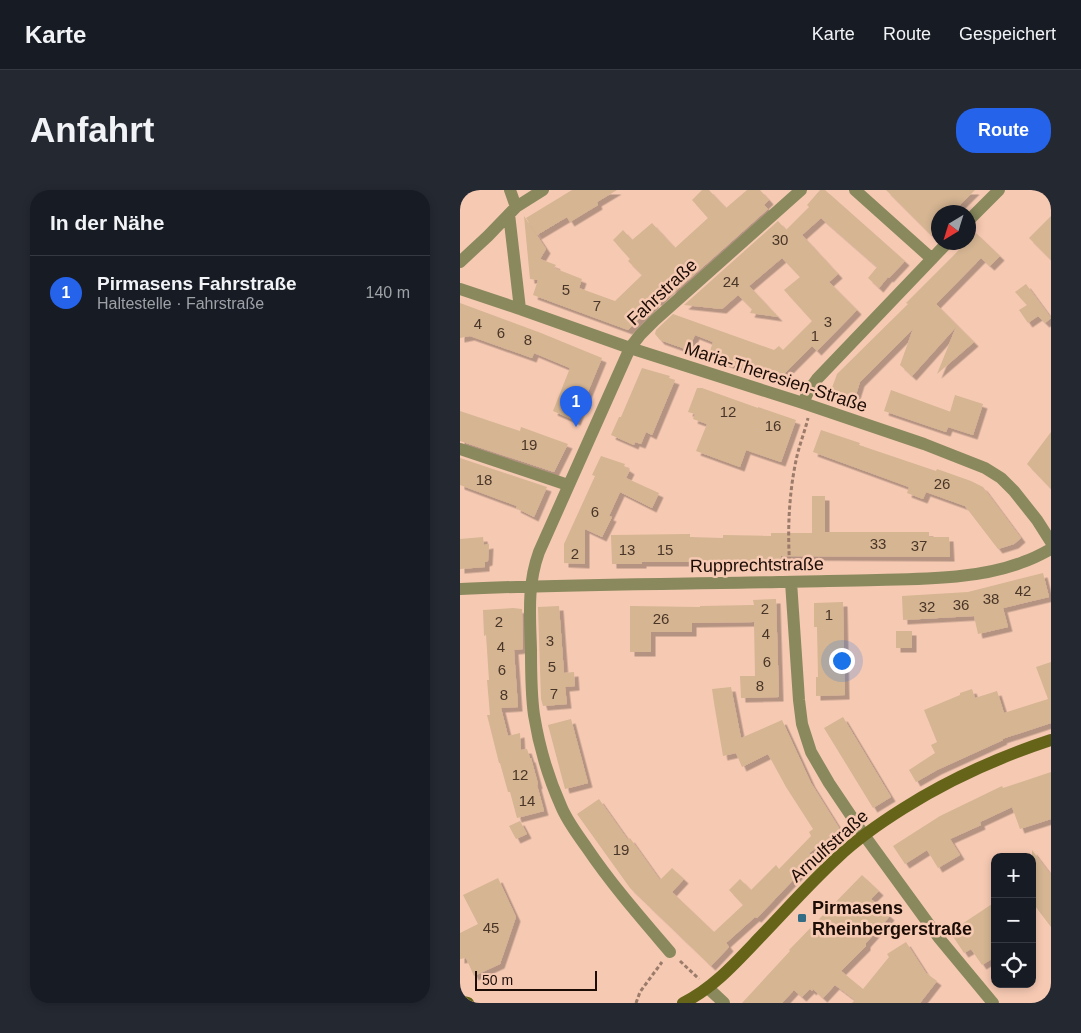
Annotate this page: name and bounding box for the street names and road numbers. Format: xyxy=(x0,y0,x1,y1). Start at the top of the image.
street label: Fahrstraße xyxy=(623,255,701,329)
street label: Maria-Theresien-Straße xyxy=(682,338,870,416)
street label: Rupprechtstraße xyxy=(690,554,824,576)
street label: Arnulfstraße xyxy=(786,806,872,886)

